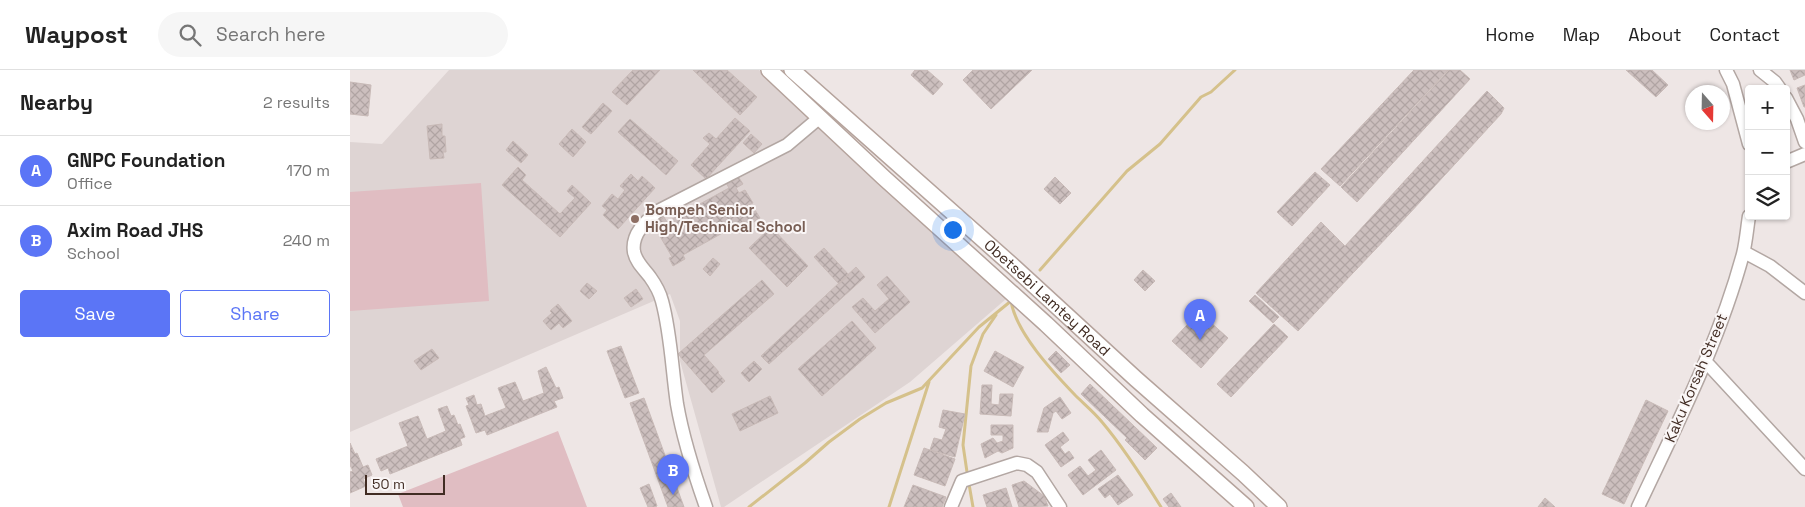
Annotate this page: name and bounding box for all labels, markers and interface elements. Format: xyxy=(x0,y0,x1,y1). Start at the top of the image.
search box xyxy=(158,12,508,57)
text: Waypost xyxy=(25,19,128,50)
icon: search xyxy=(176,21,204,49)
text: Search here xyxy=(216,22,326,47)
text: Home xyxy=(1486,23,1535,46)
text: Map xyxy=(1563,23,1600,46)
text: About xyxy=(1628,23,1682,46)
text: Contact xyxy=(1710,23,1780,46)
north arrow xyxy=(1685,85,1730,130)
map controls xyxy=(1745,85,1790,220)
button: + xyxy=(1745,85,1790,130)
text: Nearby xyxy=(20,89,93,116)
text: 2 results xyxy=(263,92,330,113)
button: − xyxy=(1745,130,1790,175)
text: GNPC Foundation xyxy=(67,148,225,173)
text: A xyxy=(31,160,41,181)
text: 170 m xyxy=(286,160,330,181)
text: Office xyxy=(67,173,113,194)
button: layers xyxy=(1745,175,1790,220)
place label: Bompeh Senior High/Technical School xyxy=(645,200,806,236)
marker: Bompeh Senior High/Technical School xyxy=(629,213,641,225)
your location xyxy=(940,217,966,243)
text: Axim Road JHS xyxy=(67,218,203,243)
text: B xyxy=(31,230,41,251)
text: 240 m xyxy=(283,230,330,251)
street label: Obetsebi Lamtey Road xyxy=(980,235,1115,360)
text: School xyxy=(67,243,120,264)
button: Save xyxy=(20,290,170,337)
button: Share xyxy=(180,290,330,337)
pin: A xyxy=(1184,299,1216,340)
street label: Kaku Korsah Street xyxy=(1660,311,1731,445)
pin: B xyxy=(657,454,689,495)
scale bar xyxy=(365,472,445,495)
text: 50 m xyxy=(372,475,405,493)

